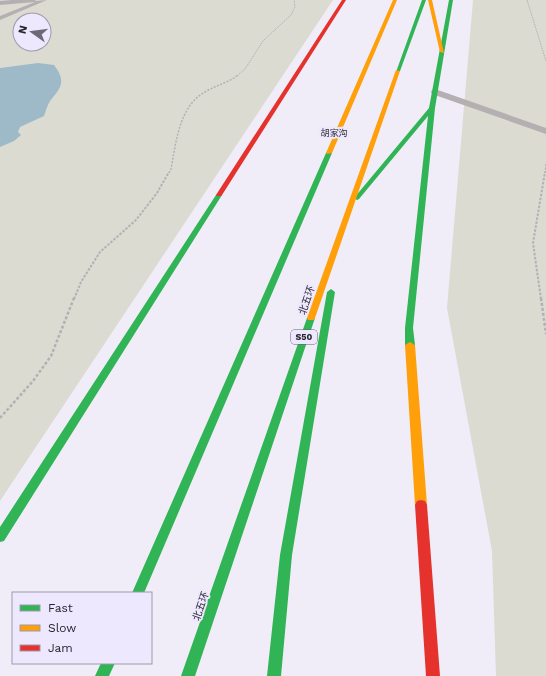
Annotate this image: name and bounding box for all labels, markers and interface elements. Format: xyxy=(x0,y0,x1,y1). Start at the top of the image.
north arrow xyxy=(12,12,52,52)
text: N xyxy=(15,24,30,35)
district label: 胡家沟 xyxy=(320,128,348,138)
street label: 北五环 xyxy=(296,284,317,316)
road number: S50 xyxy=(291,330,317,344)
street label: 北五环 xyxy=(190,590,211,622)
legend xyxy=(12,592,152,664)
text: Fast xyxy=(48,601,73,615)
text: Slow xyxy=(48,621,76,635)
text: Jam xyxy=(48,641,73,655)

